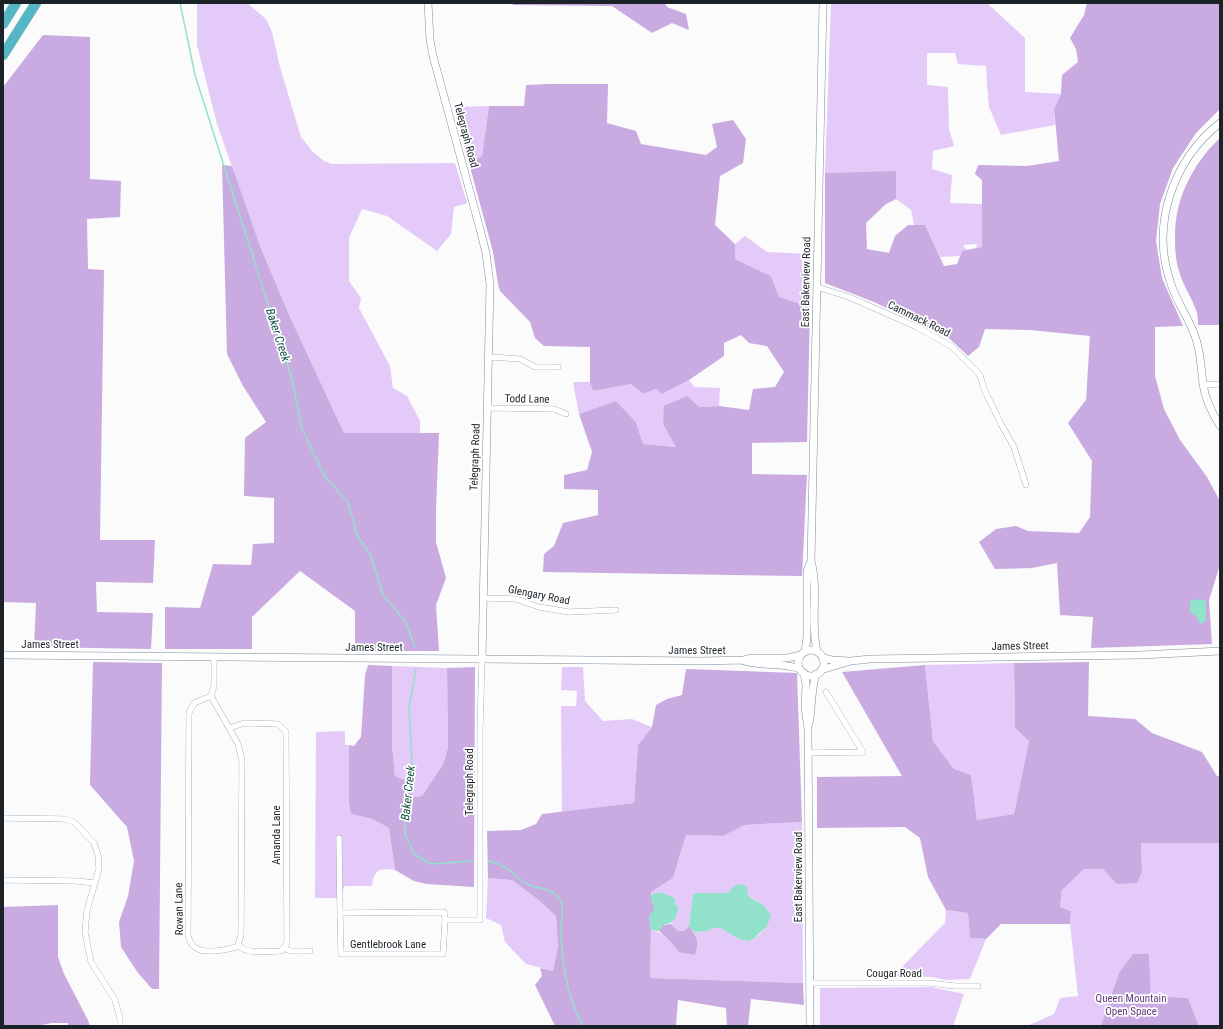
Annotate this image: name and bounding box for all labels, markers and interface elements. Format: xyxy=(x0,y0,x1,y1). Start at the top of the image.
street label: Telegraph Road xyxy=(451,101,481,169)
street label: East Bakerview Road xyxy=(799,237,813,327)
street label: Cammack Road xyxy=(886,298,952,340)
water label: Baker Creek xyxy=(263,307,293,364)
street label: Todd Lane xyxy=(504,392,550,406)
street label: Telegraph Road xyxy=(467,423,483,491)
street label: Glengary Road xyxy=(507,583,571,607)
street label: James Street xyxy=(21,638,79,651)
street label: James Street xyxy=(991,639,1049,653)
street label: James Street xyxy=(345,641,403,654)
street label: James Street xyxy=(668,644,726,657)
street label: Telegraph Road xyxy=(463,748,476,816)
water label: Baker Creek xyxy=(398,764,418,821)
street label: Amanda Lane xyxy=(270,805,283,865)
street label: East Bakerview Road xyxy=(792,832,805,922)
street label: Rowan Lane xyxy=(172,883,186,935)
street label: Gentlebrook Lane xyxy=(350,938,426,951)
street label: Cougar Road xyxy=(866,967,922,980)
park label: Queen Mountain Open Space xyxy=(1096,992,1166,1018)

